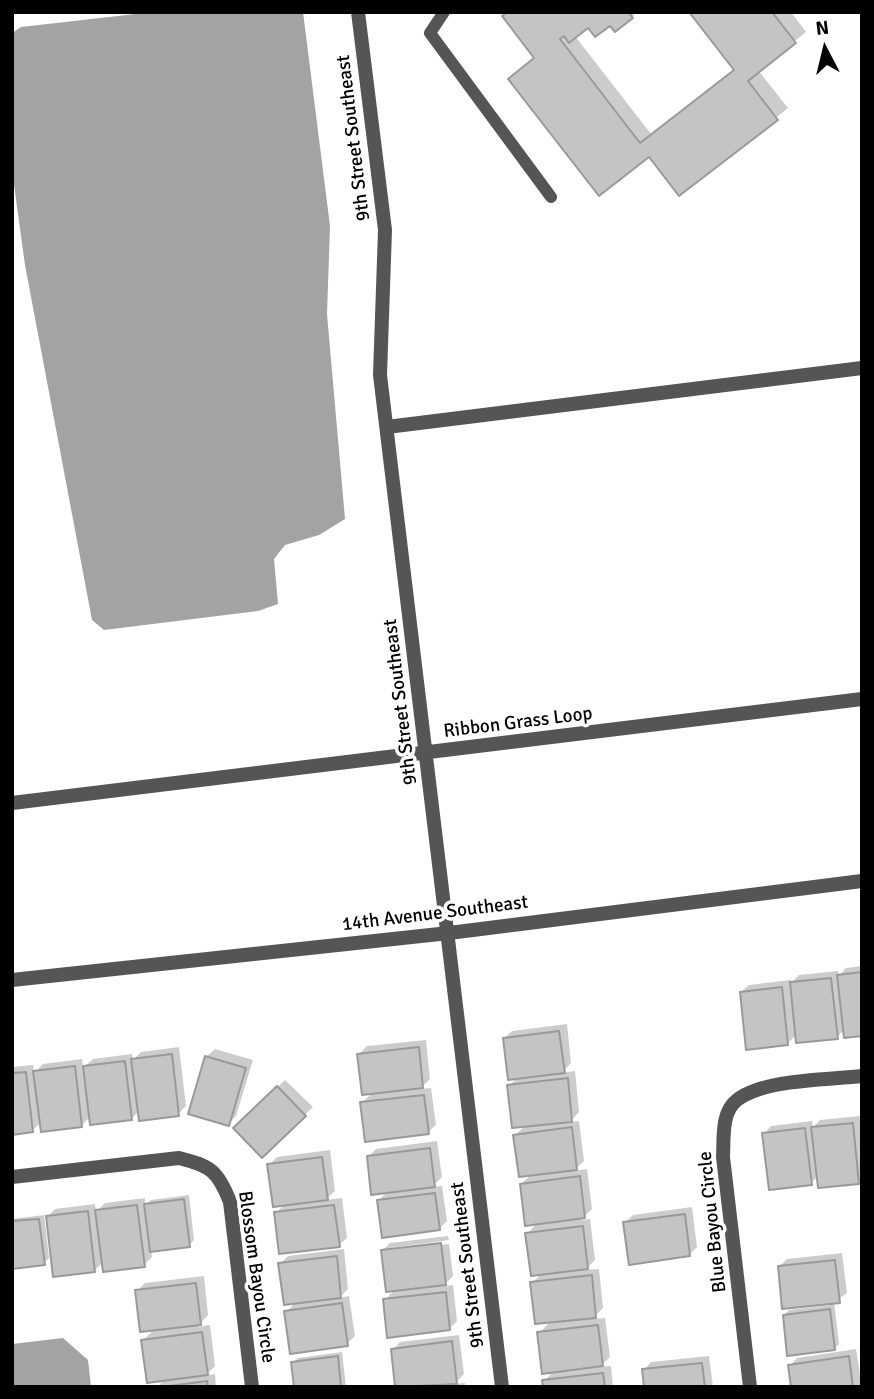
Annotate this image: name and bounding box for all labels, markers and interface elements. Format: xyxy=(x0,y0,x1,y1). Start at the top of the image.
north arrow xyxy=(790,14,860,84)
text: N xyxy=(814,15,830,41)
street label: 9th Street Southeast xyxy=(333,54,375,222)
street label: 9th Street Southeast xyxy=(380,618,422,786)
street label: Ribbon Grass Loop xyxy=(442,703,594,743)
street label: 14th Avenue Southeast xyxy=(341,891,529,937)
street label: Blue Bayou Circle xyxy=(694,1150,732,1294)
street label: 9th Street Southeast xyxy=(447,1181,489,1349)
street label: Blossom Bayou Circle xyxy=(233,1189,279,1365)

